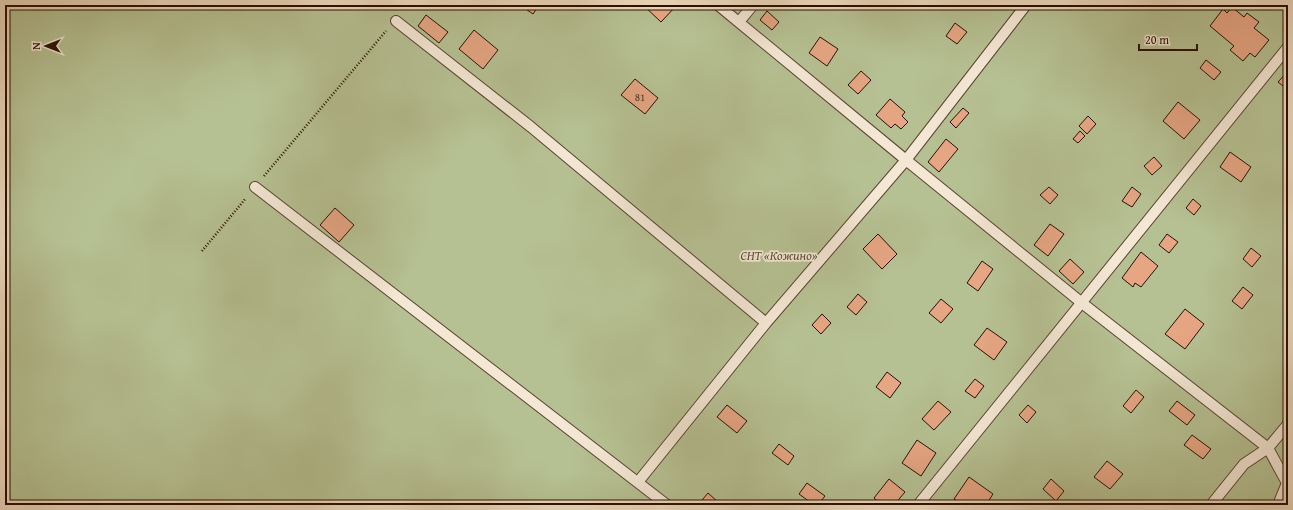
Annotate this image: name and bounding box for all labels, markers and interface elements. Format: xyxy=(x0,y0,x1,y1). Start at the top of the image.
north arrow xyxy=(26,26,66,66)
scale bar xyxy=(1139,26,1197,52)
text: 20 m xyxy=(1145,31,1169,48)
text: N xyxy=(28,42,44,50)
house number: 81 xyxy=(635,89,645,105)
park label: СНТ «Кожино» xyxy=(740,246,818,265)

